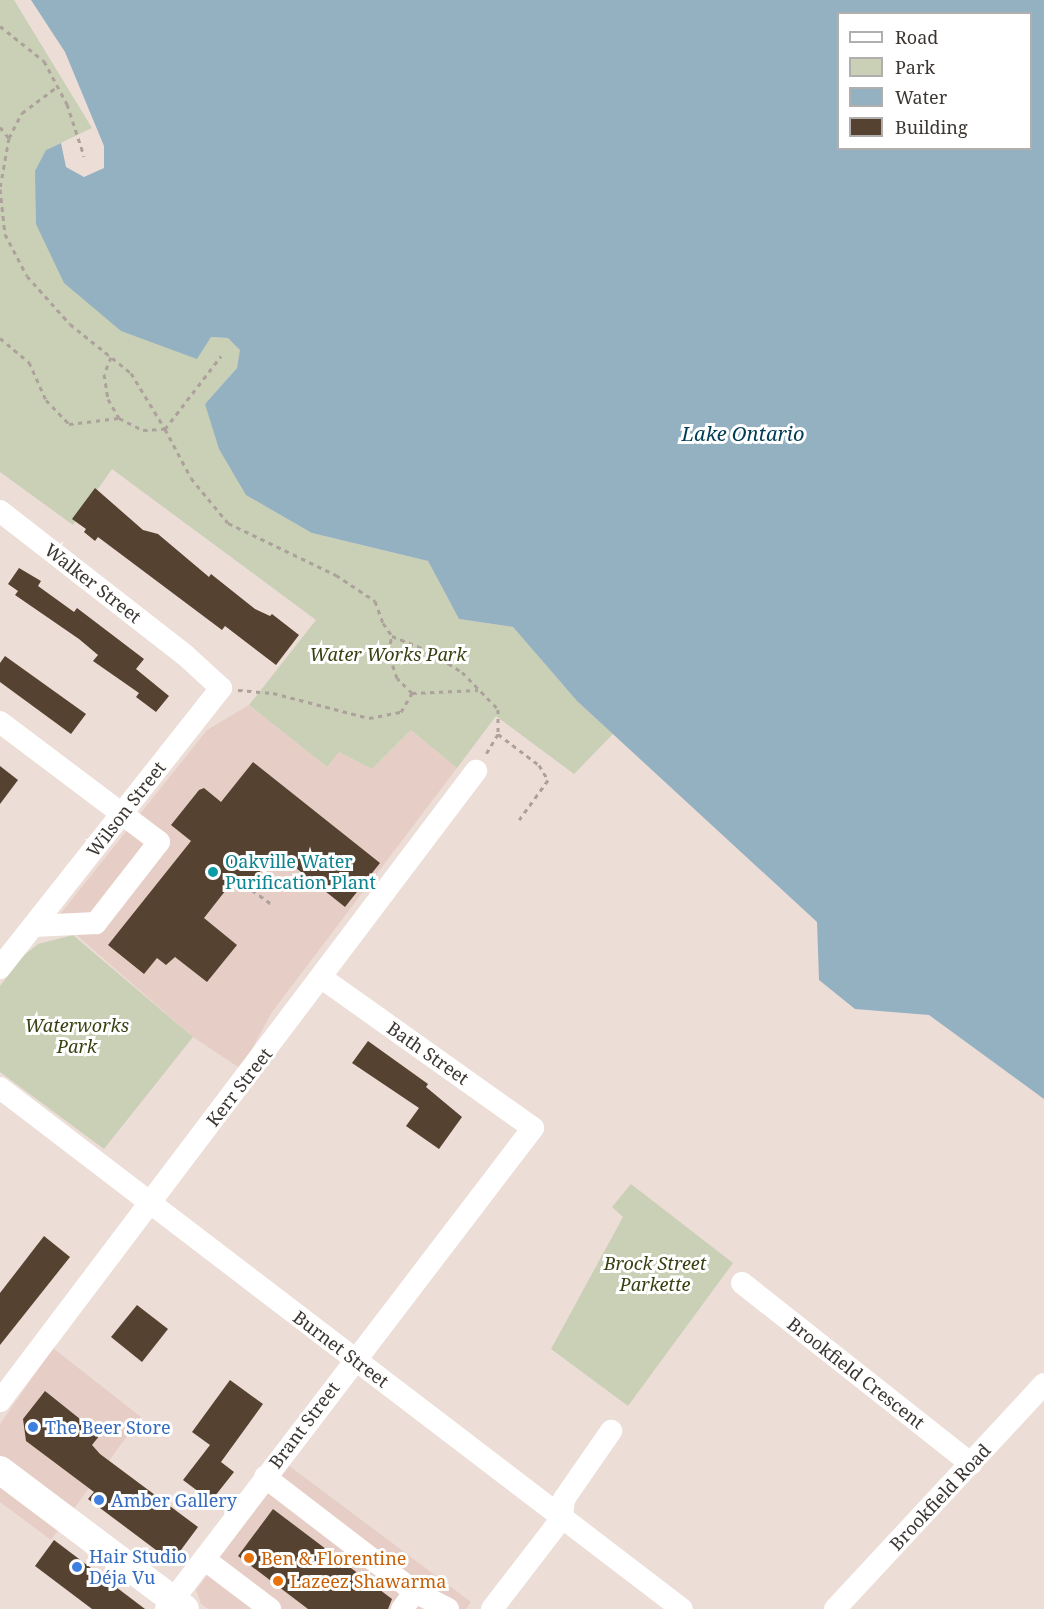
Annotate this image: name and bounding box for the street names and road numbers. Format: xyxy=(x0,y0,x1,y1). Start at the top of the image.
street label: Walker Street xyxy=(40,539,146,627)
street label: Wilson Street xyxy=(82,757,170,861)
street label: Bath Street xyxy=(383,1017,473,1089)
street label: Kerr Street xyxy=(202,1043,276,1131)
street label: Burnet Street xyxy=(289,1306,393,1392)
street label: Brookfield Crescent xyxy=(783,1313,929,1433)
street label: Brant Street xyxy=(264,1377,344,1473)
street label: Brookfield Road xyxy=(885,1439,995,1555)

